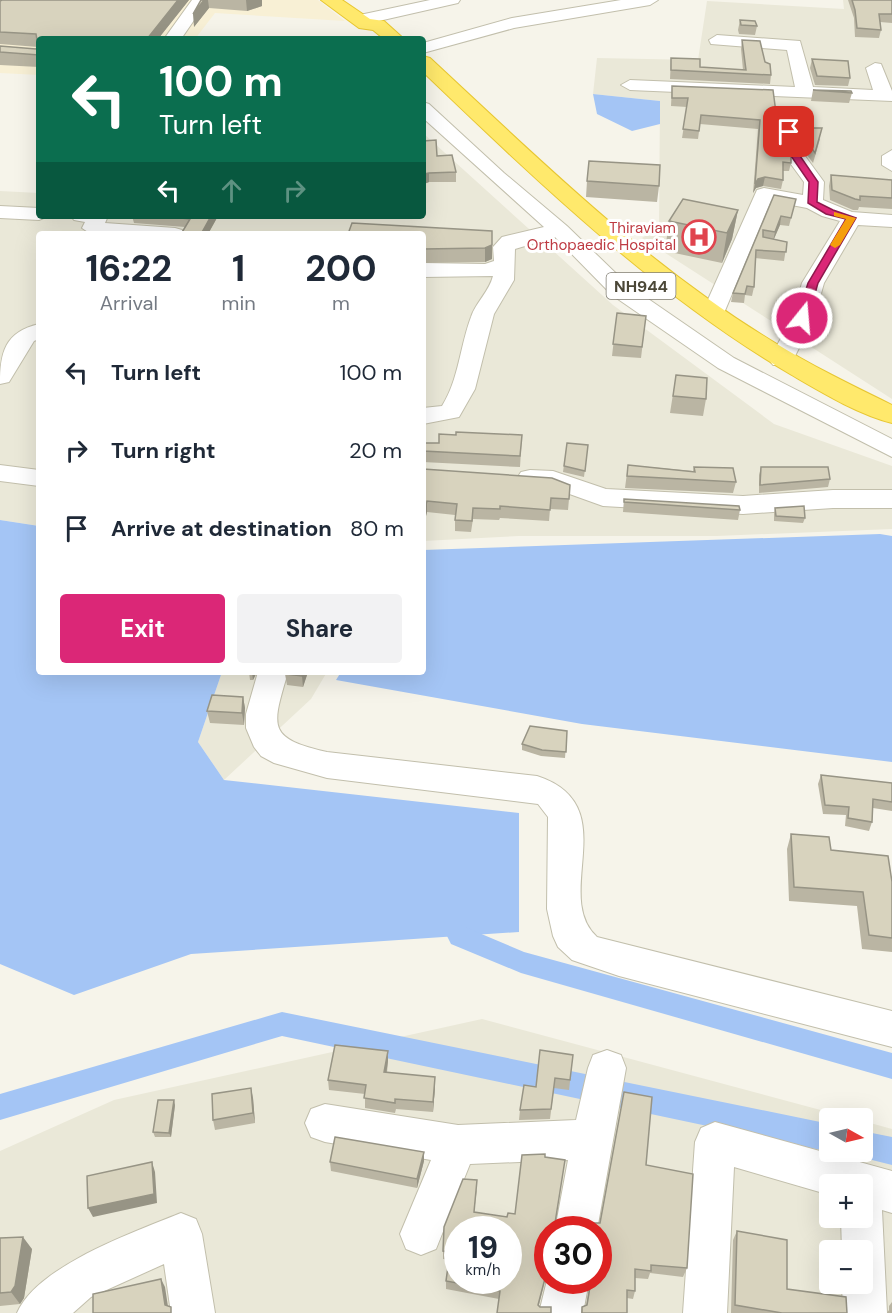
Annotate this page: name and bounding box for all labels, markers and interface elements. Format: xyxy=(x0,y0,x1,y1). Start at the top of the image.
text: 100 m xyxy=(159,54,283,109)
icon: left xyxy=(60,60,138,138)
pin xyxy=(763,106,814,157)
text: Turn left xyxy=(159,107,262,142)
icon: arrive xyxy=(772,115,805,148)
icon: left xyxy=(152,174,185,207)
icon: ahead xyxy=(215,174,248,207)
icon: right xyxy=(278,174,311,207)
place label: Thiraviam Orthopaedic Hospital xyxy=(527,218,676,255)
hospital icon: Thiraviam Orthopaedic Hospital xyxy=(681,219,717,255)
text: 16:22 xyxy=(85,245,172,292)
text: 1 xyxy=(232,245,245,292)
text: 200 xyxy=(305,245,377,292)
road number: NH944 xyxy=(606,273,676,299)
position arrow xyxy=(770,286,834,350)
text: Arrival xyxy=(100,290,158,316)
text: min xyxy=(222,290,256,316)
text: m xyxy=(332,290,350,316)
icon: left xyxy=(60,356,93,389)
text: Turn left xyxy=(111,358,201,387)
text: 100 m xyxy=(340,358,402,387)
icon: right xyxy=(60,434,93,467)
text: Turn right xyxy=(111,436,216,465)
text: 20 m xyxy=(349,436,402,465)
icon: arrive xyxy=(60,512,93,545)
text: Arrive at destination xyxy=(111,514,332,543)
text: 80 m xyxy=(350,514,404,543)
button: Exit xyxy=(60,594,225,663)
button: Share xyxy=(237,594,402,663)
north arrow xyxy=(819,1108,873,1162)
map controls xyxy=(819,1108,873,1294)
button: + xyxy=(819,1174,873,1228)
speed limit sign: 30 xyxy=(534,1216,612,1294)
text: 19 xyxy=(468,1228,498,1267)
button: − xyxy=(819,1240,873,1294)
text: km/h xyxy=(465,1260,501,1280)

